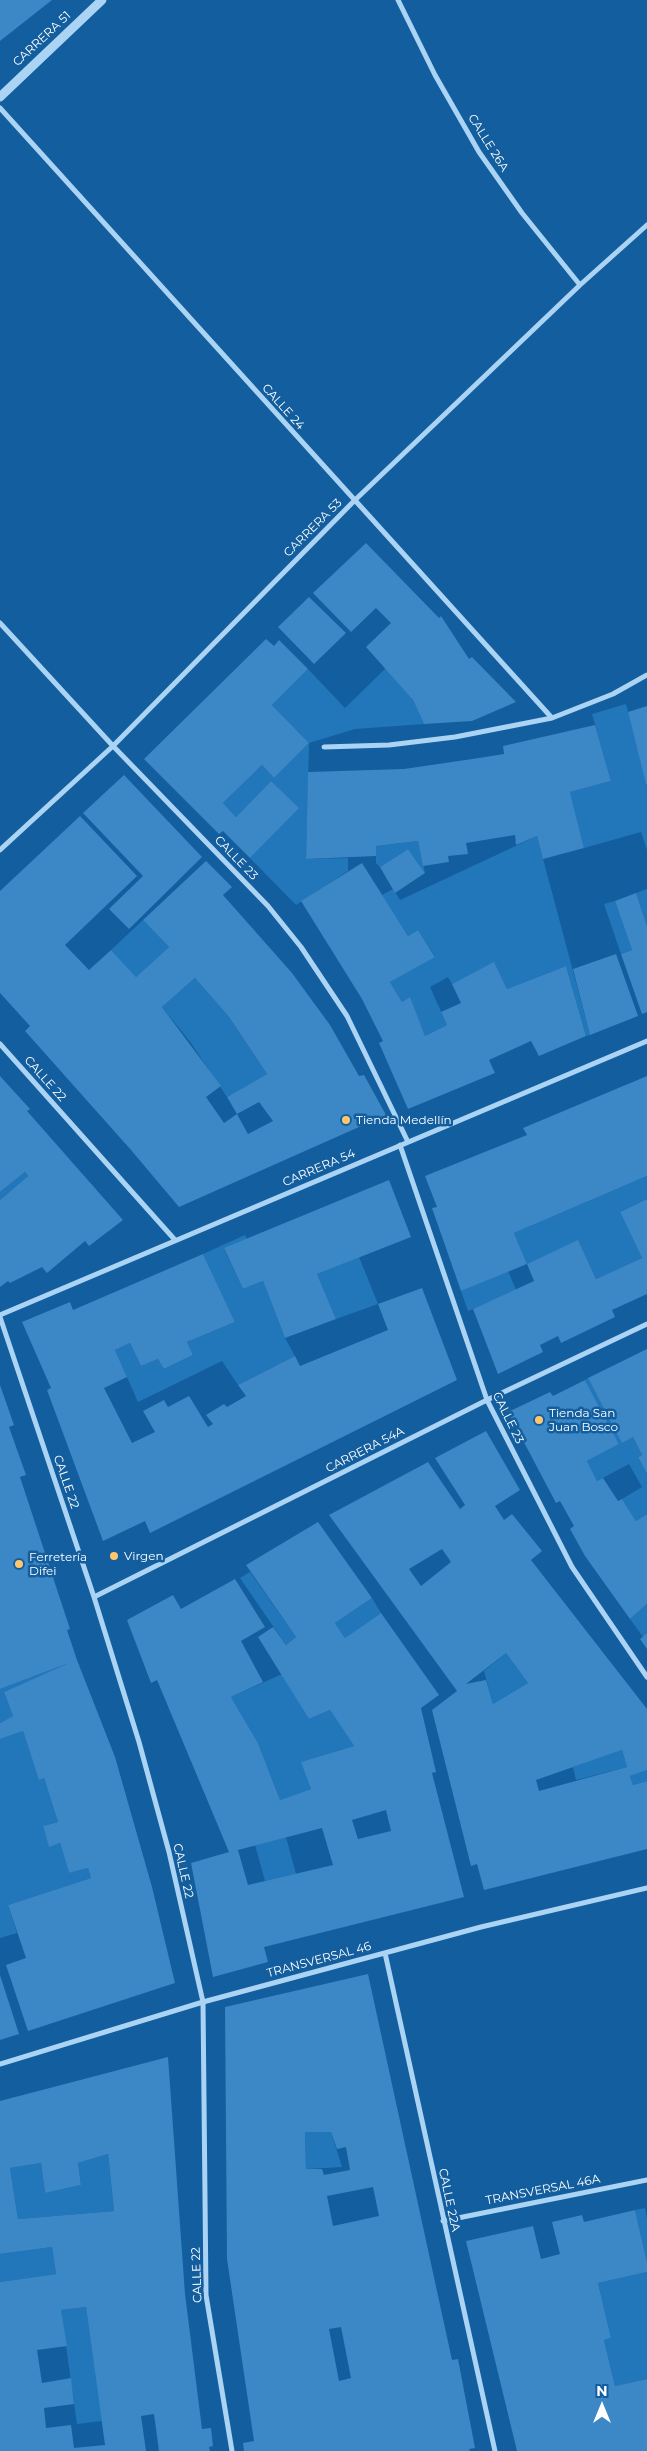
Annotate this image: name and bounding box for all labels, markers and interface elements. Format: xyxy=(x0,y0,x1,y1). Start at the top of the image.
street label: CARRERA 51 xyxy=(10,9,74,69)
street label: CALLE 26A xyxy=(465,112,511,174)
street label: CALLE 24 xyxy=(259,381,307,433)
street label: CARRERA 53 xyxy=(281,496,345,560)
street label: CALLE 23 xyxy=(211,833,261,883)
street label: CALLE 22 xyxy=(21,1053,69,1105)
place label: Tienda Medellín xyxy=(356,1113,452,1127)
marker: Tienda Medellín xyxy=(340,1114,352,1126)
street label: CARRERA 54 xyxy=(281,1146,357,1190)
street label: CALLE 23 xyxy=(489,1390,527,1446)
place label: Tienda San Juan Bosco xyxy=(549,1406,618,1434)
marker: Tienda San Juan Bosco xyxy=(533,1414,545,1426)
street label: CARRERA 54A xyxy=(323,1424,407,1476)
street label: CALLE 22 xyxy=(50,1453,82,1511)
place label: Virgen xyxy=(124,1549,164,1563)
place label: Ferretería Difei xyxy=(29,1550,87,1578)
marker: Virgen xyxy=(108,1550,120,1562)
marker: Ferretería Difei xyxy=(13,1558,25,1570)
street label: CALLE 22 xyxy=(170,1842,196,1900)
street label: TRANSVERSAL 46 xyxy=(265,1939,373,1981)
street label: CALLE 22A xyxy=(435,2167,463,2233)
street label: TRANSVERSAL 46A xyxy=(485,2172,601,2208)
street label: CALLE 22 xyxy=(189,2247,205,2303)
north arrow xyxy=(577,2381,627,2431)
text: N xyxy=(596,2382,608,2400)

